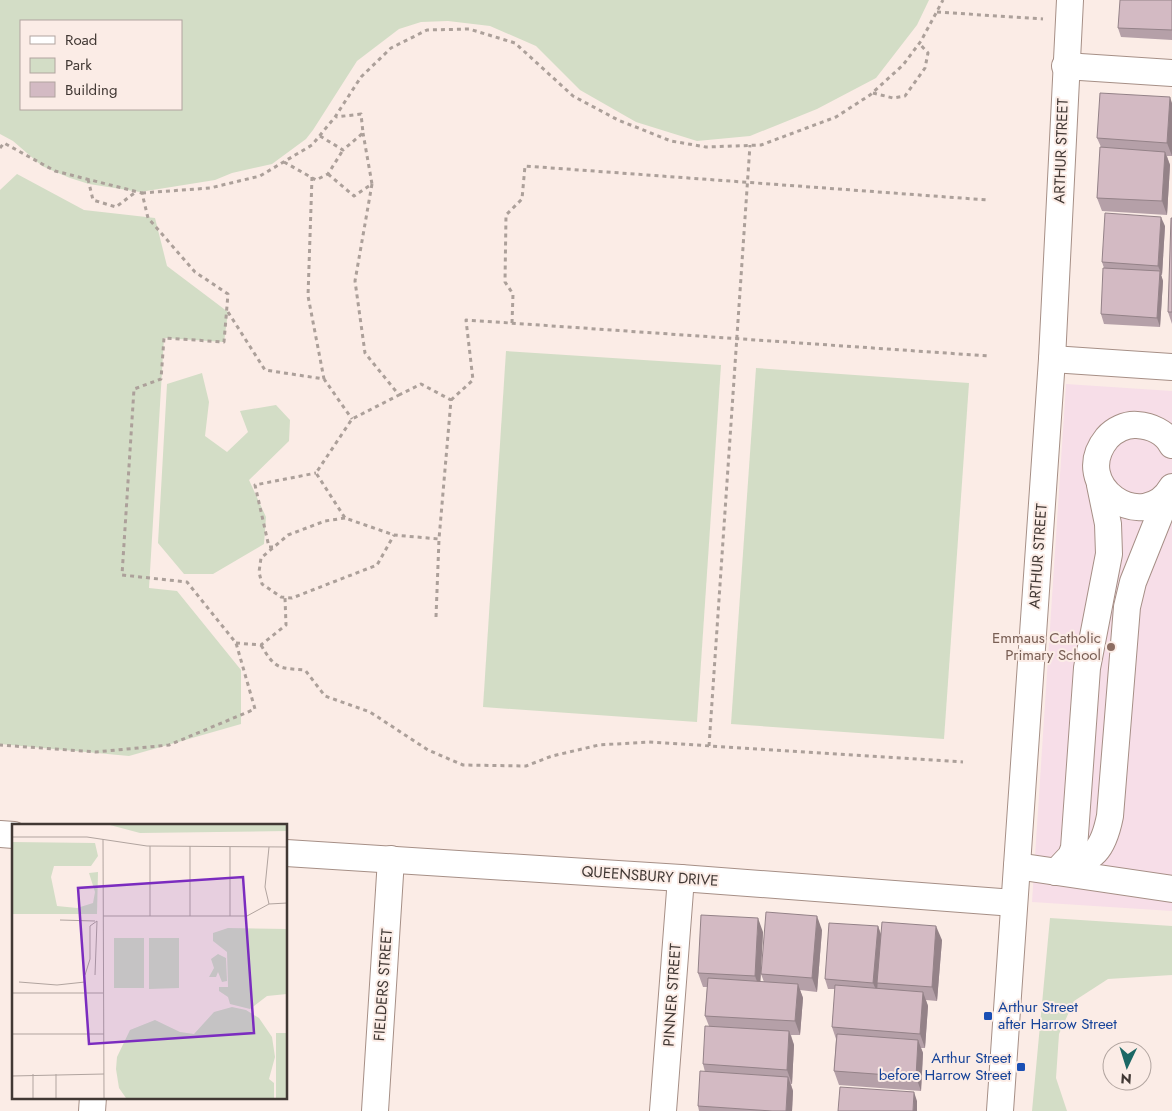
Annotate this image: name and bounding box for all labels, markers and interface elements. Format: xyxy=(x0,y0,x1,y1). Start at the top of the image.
legend xyxy=(20,20,182,110)
text: Road xyxy=(65,29,97,51)
text: Park xyxy=(65,54,92,76)
text: Building xyxy=(65,79,117,101)
street label: ARTHUR STREET xyxy=(1048,98,1074,204)
street label: ARTHUR STREET xyxy=(1023,503,1053,609)
place label: Emmaus Catholic Primary School xyxy=(992,627,1101,666)
marker: Emmaus Catholic Primary School xyxy=(1105,641,1117,653)
inset map xyxy=(12,824,288,1098)
street label: QUEENSBURY DRIVE xyxy=(581,860,719,892)
street label: FIELDERS STREET xyxy=(368,928,398,1042)
street label: PINNER STREET xyxy=(657,943,687,1047)
place label: Arthur Street after Harrow Street xyxy=(998,996,1117,1035)
marker: Arthur Street after Harrow Street xyxy=(982,1010,994,1022)
north arrow xyxy=(1102,1041,1152,1091)
place label: Arthur Street before Harrow Street xyxy=(879,1047,1011,1086)
marker: Arthur Street before Harrow Street xyxy=(1015,1061,1027,1073)
text: N xyxy=(1120,1069,1132,1089)

